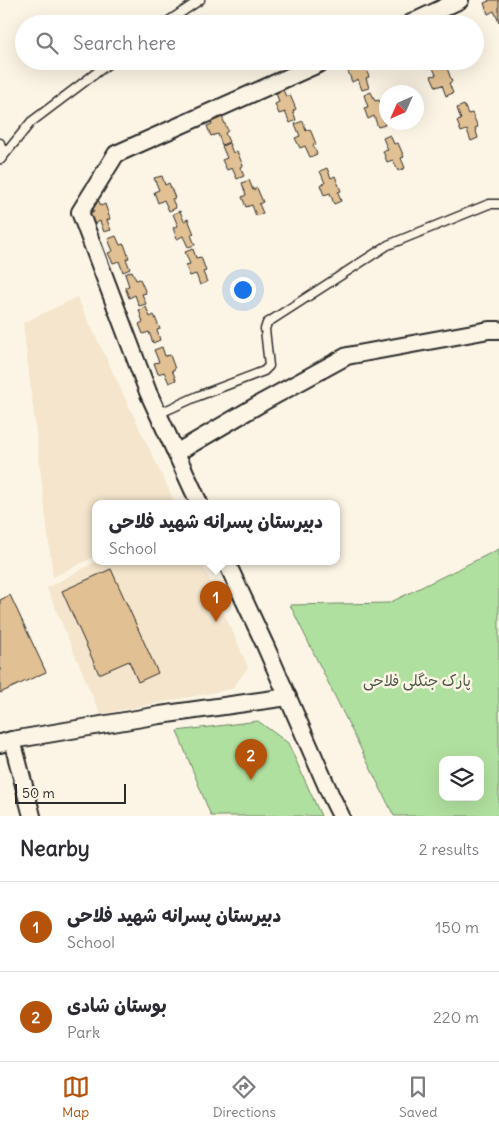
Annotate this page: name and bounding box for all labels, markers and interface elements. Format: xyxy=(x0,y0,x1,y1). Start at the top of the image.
search box xyxy=(15,15,484,70)
icon: search xyxy=(33,29,61,57)
text: Search here xyxy=(73,31,176,55)
north arrow xyxy=(379,85,424,130)
your location xyxy=(230,277,256,303)
popup xyxy=(92,500,340,565)
text: دبیرستان پسرانه شهید فلاحی xyxy=(109,509,323,533)
text: School xyxy=(109,538,157,558)
pin: 1 xyxy=(200,581,232,622)
park label: پارک جنگلی فلاحی xyxy=(363,671,471,691)
pin: 2 xyxy=(235,739,267,780)
map controls xyxy=(439,756,484,801)
button: layers xyxy=(439,756,484,801)
scale bar xyxy=(15,781,126,804)
text: 50 m xyxy=(22,784,55,802)
text: Nearby xyxy=(20,835,90,862)
text: 2 results xyxy=(419,839,479,859)
text: دبیرستان پسرانه شهید فلاحی xyxy=(67,903,281,927)
text: 1 xyxy=(33,917,39,937)
text: 150 m xyxy=(435,917,479,937)
text: School xyxy=(67,932,115,952)
text: بوستان شادی xyxy=(67,993,167,1017)
text: 2 xyxy=(32,1007,40,1027)
text: 220 m xyxy=(433,1007,479,1027)
text: Park xyxy=(67,1022,100,1042)
tab: Map xyxy=(62,1073,90,1121)
tab: Directions xyxy=(213,1073,276,1121)
tab: Saved xyxy=(399,1073,437,1121)

